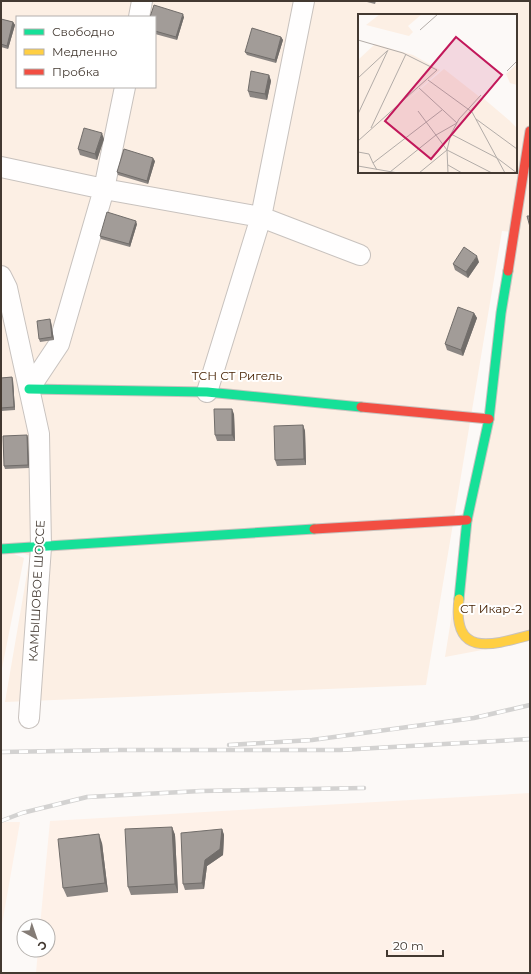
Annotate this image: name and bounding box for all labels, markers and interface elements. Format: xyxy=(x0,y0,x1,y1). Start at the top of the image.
inset map xyxy=(358,14,517,173)
legend xyxy=(16,16,156,88)
text: Свободно xyxy=(52,24,115,39)
text: Медленно xyxy=(52,44,118,59)
text: Пробка xyxy=(52,64,100,79)
park label: ТСН СТ Ригель xyxy=(192,368,283,383)
street label: КАМЫШОВОЕ ШОССЕ xyxy=(25,520,48,662)
park label: СТ Икар-2 xyxy=(460,601,522,616)
north arrow xyxy=(16,918,56,958)
scale bar xyxy=(387,932,443,958)
text: С xyxy=(35,938,50,954)
text: 20 m xyxy=(393,938,424,953)

